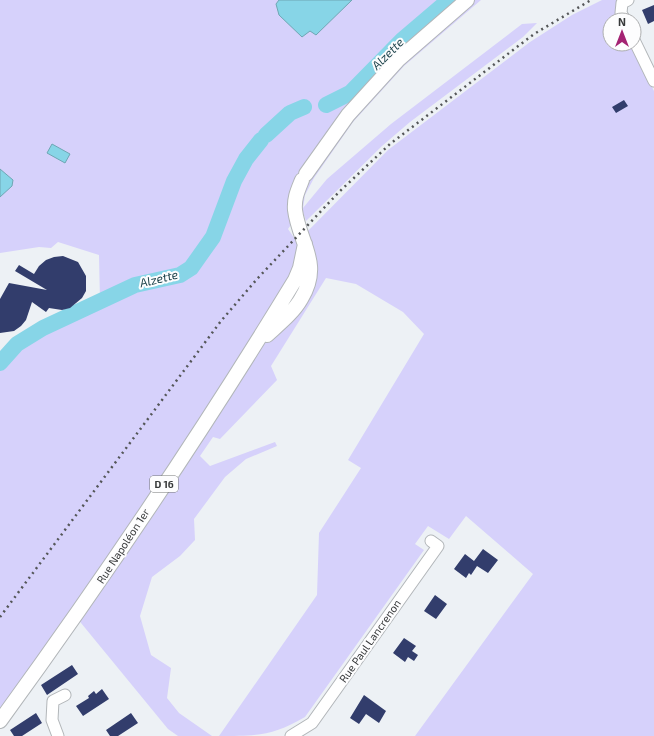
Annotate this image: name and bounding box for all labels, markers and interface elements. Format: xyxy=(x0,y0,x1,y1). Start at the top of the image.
north arrow xyxy=(602,12,642,52)
text: N xyxy=(618,15,626,28)
water label: Alzette xyxy=(368,34,406,73)
water label: Alzette xyxy=(137,266,180,290)
road number: D 16 xyxy=(150,476,178,492)
street label: Rue Napoléon 1er xyxy=(93,505,152,586)
street label: Rue Paul Lancrenon xyxy=(336,597,403,685)

